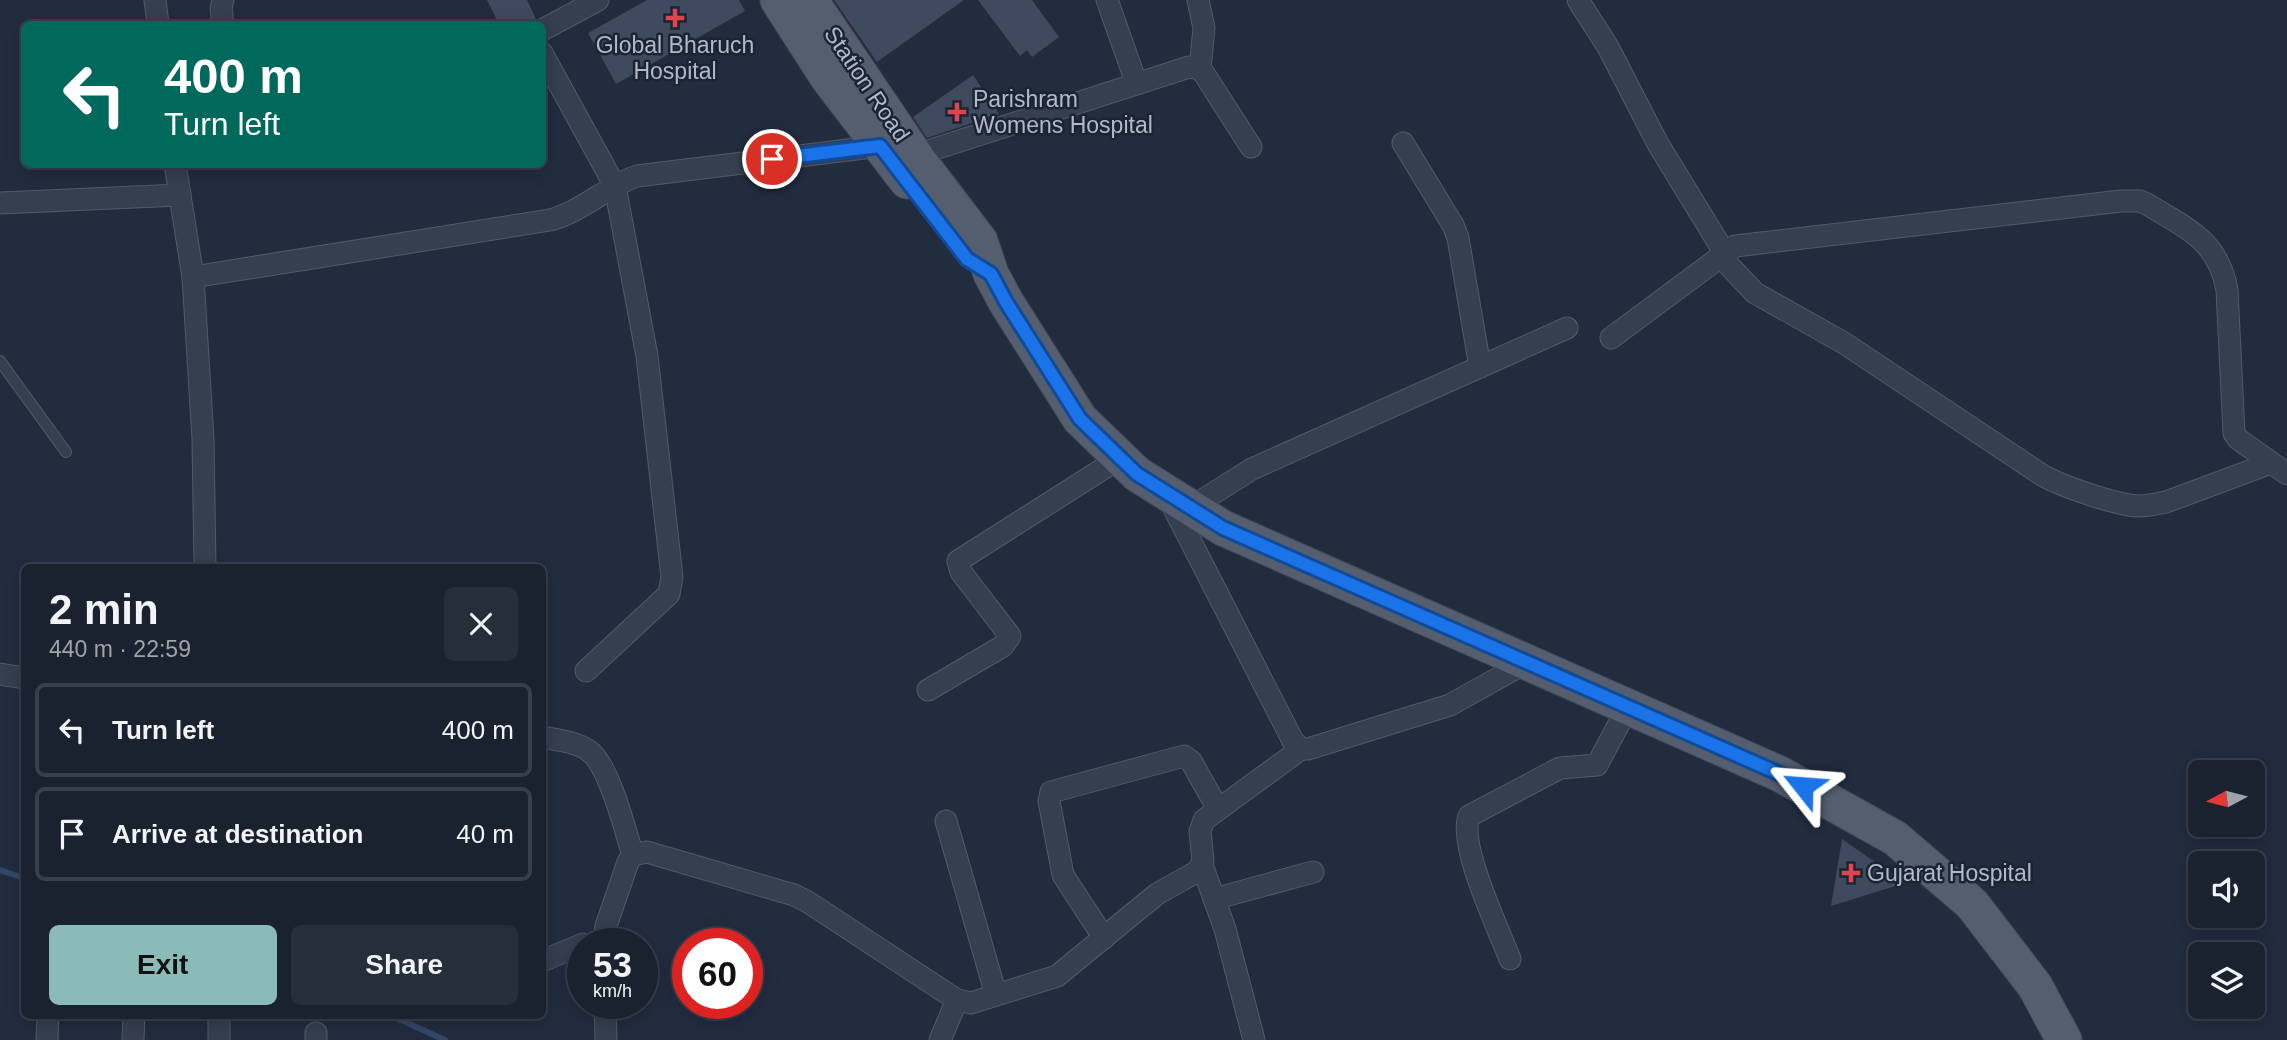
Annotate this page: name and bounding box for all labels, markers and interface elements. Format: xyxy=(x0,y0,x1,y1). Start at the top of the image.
marker: Global Bharuch Hospital xyxy=(665,8,685,28)
street label: Station Road xyxy=(819,22,915,146)
place label: Global Bharuch Hospital xyxy=(596,32,754,84)
icon: left xyxy=(49,49,140,140)
text: 400 m xyxy=(164,49,303,103)
place label: Parishram Womens Hospital xyxy=(973,86,1153,138)
marker: Parishram Womens Hospital xyxy=(947,102,967,122)
text: Turn left xyxy=(164,106,280,142)
pin xyxy=(742,129,802,189)
icon: arrive xyxy=(753,140,791,178)
text: 2 min xyxy=(49,586,159,633)
button: close xyxy=(444,587,518,661)
text: 440 m · 22:59 xyxy=(49,636,191,662)
icon: left xyxy=(53,711,91,749)
text: Turn left xyxy=(112,715,214,745)
text: 400 m xyxy=(442,715,514,745)
position arrow xyxy=(1766,749,1840,823)
north arrow xyxy=(2188,760,2264,836)
map controls xyxy=(2188,760,2265,1019)
icon: arrive xyxy=(53,815,91,853)
text: Arrive at destination xyxy=(112,819,363,849)
text: 40 m xyxy=(456,819,514,849)
button: sound xyxy=(2188,851,2265,928)
place label: Gujarat Hospital xyxy=(1867,860,2032,886)
marker: Gujarat Hospital xyxy=(1841,863,1861,883)
button: Exit xyxy=(49,925,277,1005)
button: Share xyxy=(291,925,518,1005)
speed limit sign: 60 xyxy=(672,928,763,1019)
button: layers xyxy=(2188,942,2265,1019)
text: 53 xyxy=(593,945,632,984)
text: km/h xyxy=(593,981,632,1001)

